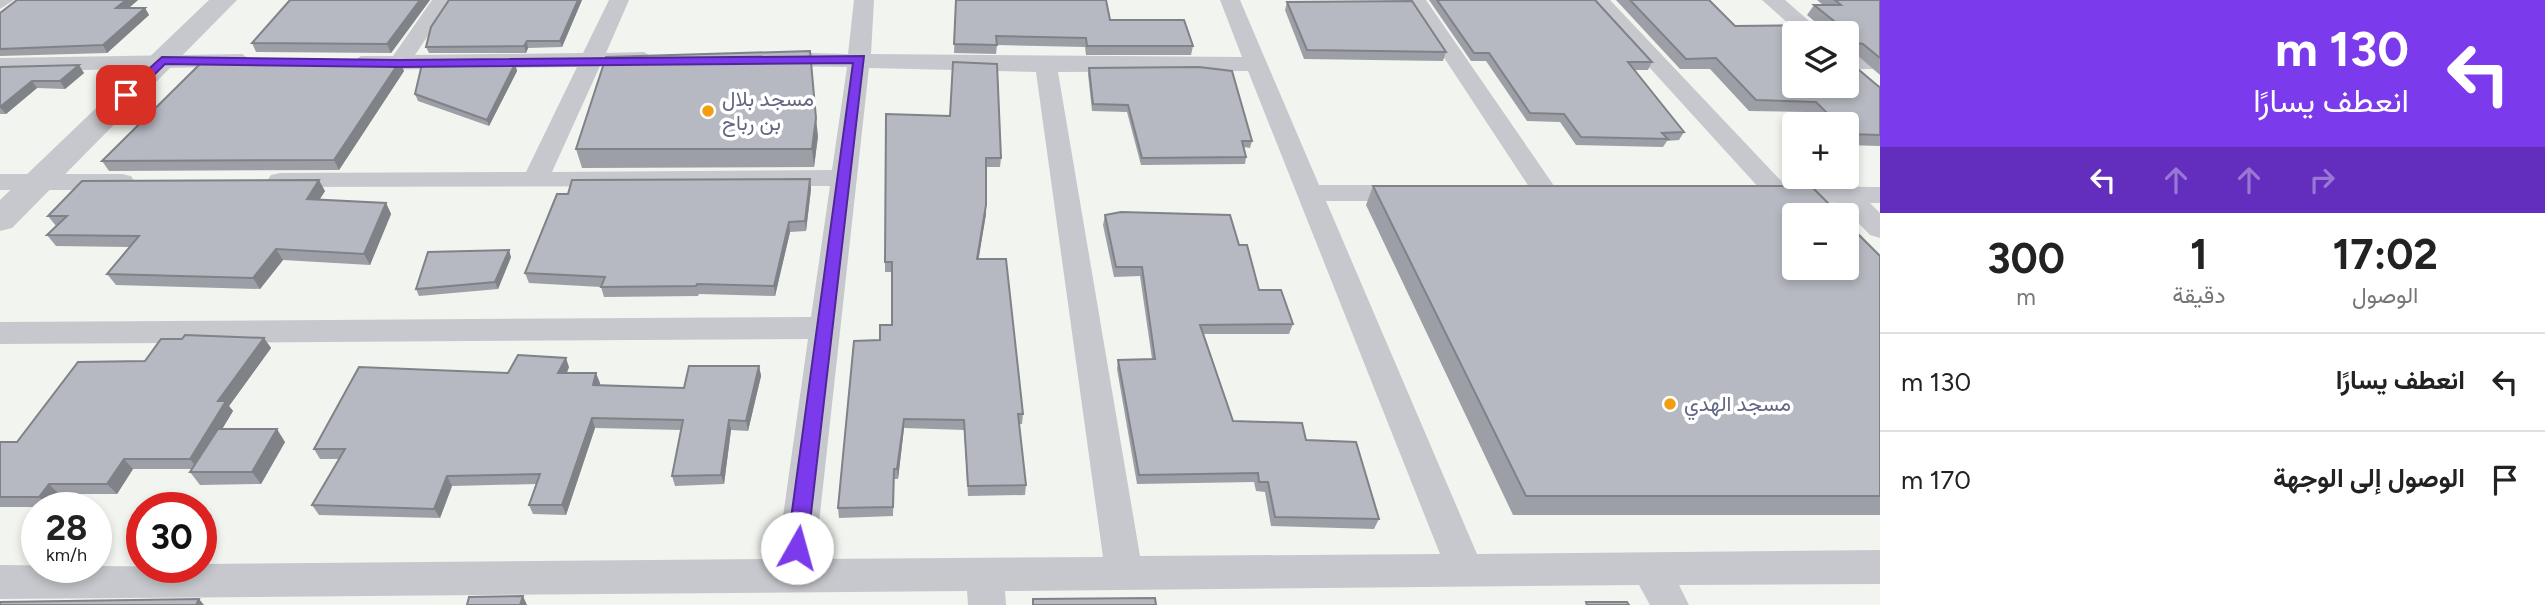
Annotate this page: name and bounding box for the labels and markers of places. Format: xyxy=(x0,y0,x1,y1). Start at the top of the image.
pin xyxy=(96,65,156,125)
place label: مسجد بلال بن رباح xyxy=(722,86,814,137)
marker: مسجد بلال بن رباح xyxy=(700,103,716,119)
place label: مسجد الهدي xyxy=(1684,391,1791,421)
marker: مسجد الهدي xyxy=(1662,396,1678,412)

